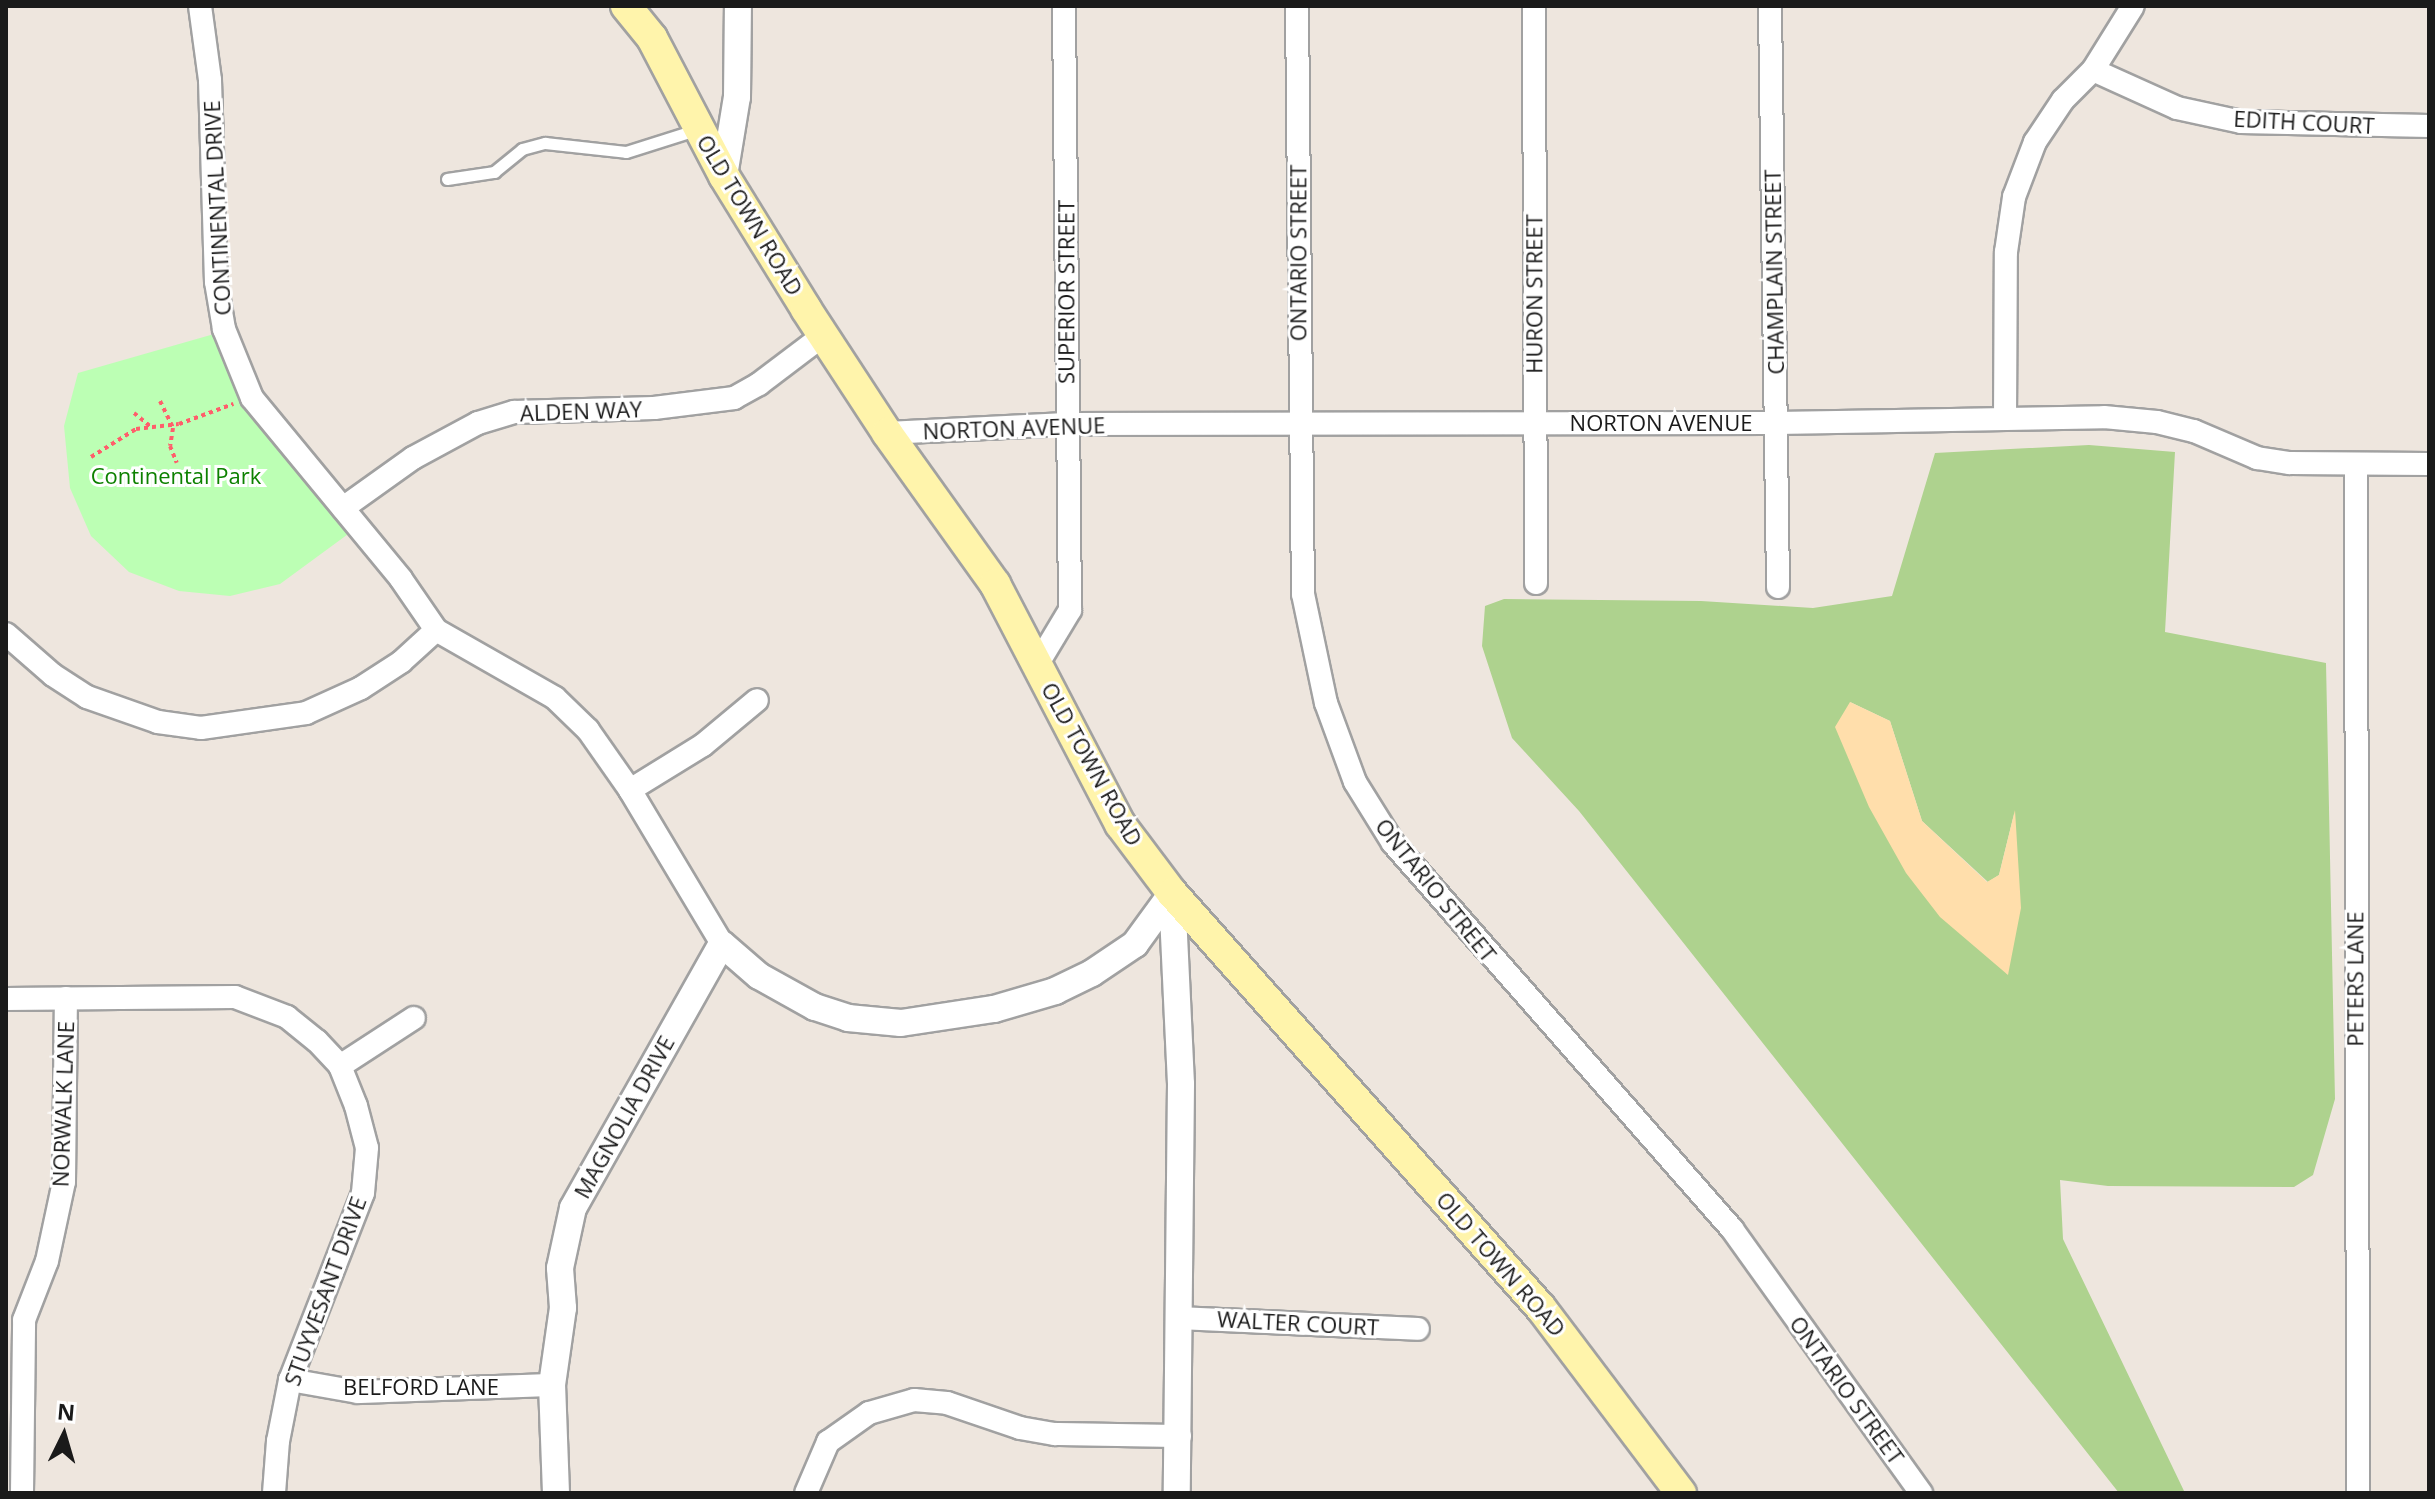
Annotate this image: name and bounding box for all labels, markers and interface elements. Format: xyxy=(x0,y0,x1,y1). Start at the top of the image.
street label: CONTINENTAL DRIVE xyxy=(198,100,236,316)
street label: EDITH COURT xyxy=(2233,105,2375,139)
street label: OLD TOWN ROAD xyxy=(692,130,808,300)
street label: ONTARIO STREET xyxy=(1285,165,1311,341)
street label: CHAMPLAIN STREET xyxy=(1759,169,1789,375)
street label: SUPERIOR STREET xyxy=(1053,200,1079,384)
street label: HURON STREET xyxy=(1521,214,1547,374)
street label: ALDEN WAY xyxy=(519,396,643,426)
street label: NORTON AVENUE xyxy=(1570,410,1752,436)
street label: NORTON AVENUE xyxy=(922,412,1106,444)
park label: Continental Park xyxy=(91,463,261,489)
street label: OLD TOWN ROAD xyxy=(1036,678,1148,850)
street label: ONTARIO STREET xyxy=(1370,813,1502,967)
street label: PETERS LANE xyxy=(2342,911,2368,1047)
street label: NORWALK LANE xyxy=(47,1020,79,1188)
street label: MAGNOLIA DRIVE xyxy=(568,1031,680,1203)
street label: OLD TOWN ROAD xyxy=(1431,1186,1571,1342)
street label: STUYVESANT DRIVE xyxy=(279,1193,371,1389)
street label: WALTER COURT xyxy=(1216,1306,1380,1340)
street label: ONTARIO STREET xyxy=(1784,1311,1910,1469)
street label: BELFORD LANE xyxy=(343,1374,499,1400)
north arrow xyxy=(24,1395,104,1475)
text: N xyxy=(56,1395,76,1427)

